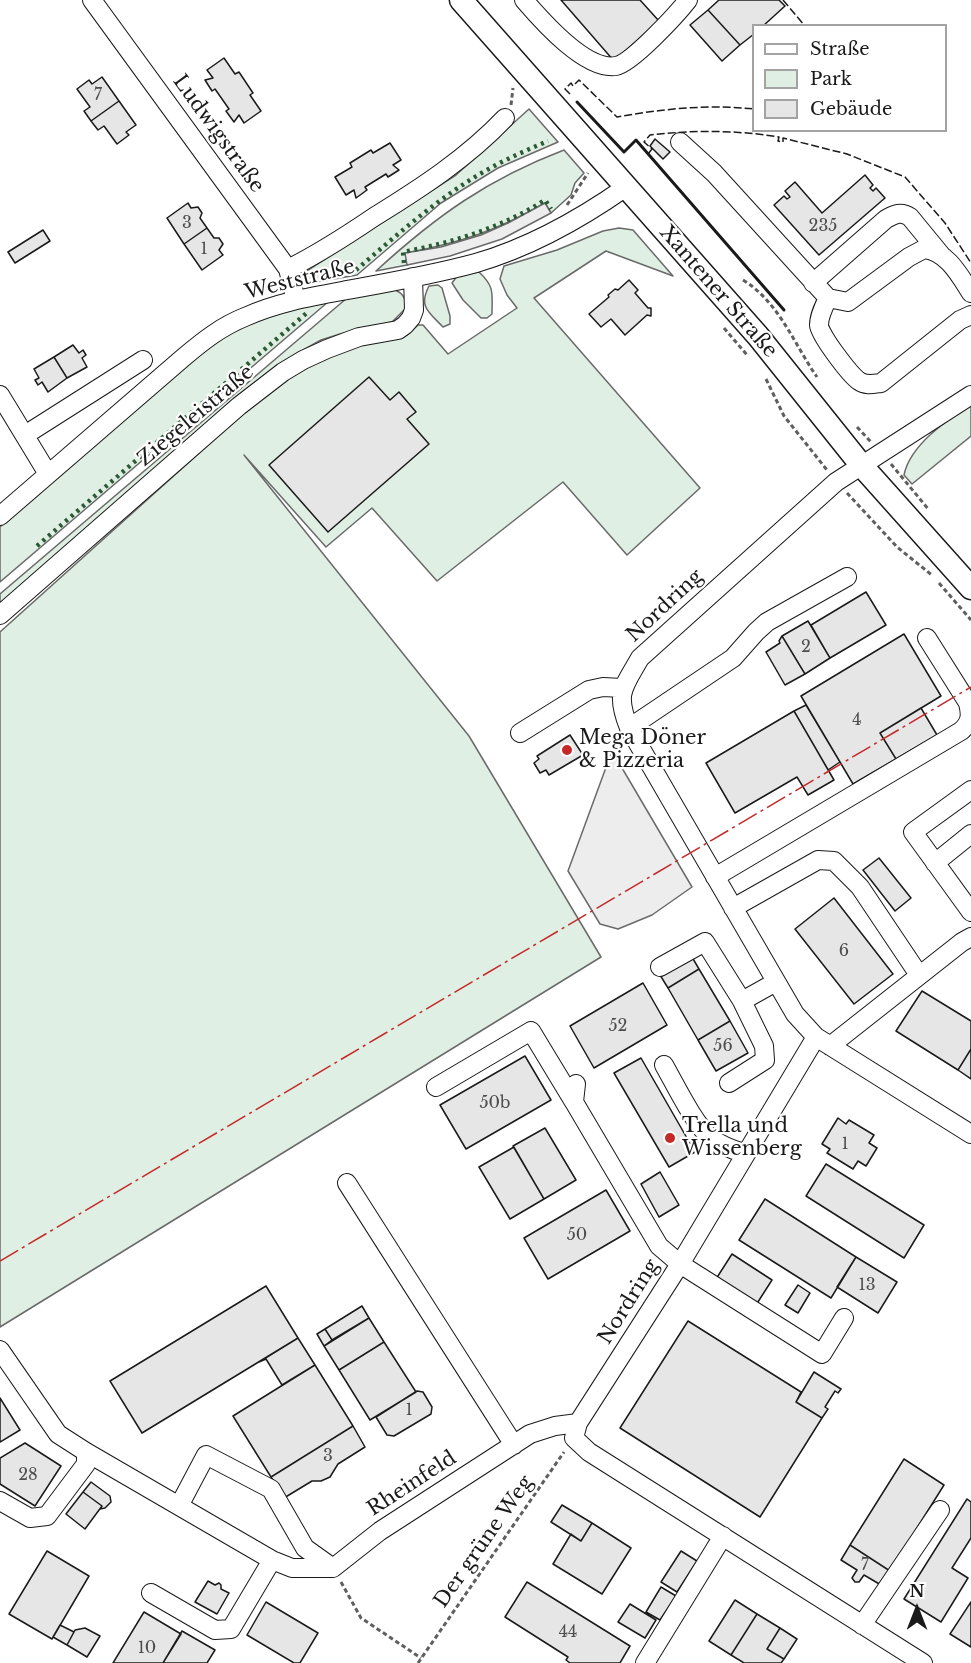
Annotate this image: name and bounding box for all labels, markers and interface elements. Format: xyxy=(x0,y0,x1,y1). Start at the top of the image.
legend xyxy=(752,24,947,132)
text: Straße xyxy=(810,38,870,60)
text: Park xyxy=(810,68,852,90)
street label: Ludwigstraße xyxy=(167,71,269,197)
house number: 7 xyxy=(94,85,102,105)
text: Gebäude xyxy=(810,98,892,120)
house number: 3 xyxy=(182,213,192,233)
house number: 235 xyxy=(809,216,837,236)
street label: Xantener Straße xyxy=(654,221,782,363)
house number: 1 xyxy=(200,239,208,259)
street label: Weststraße xyxy=(243,255,357,305)
street label: Ziegeleistraße xyxy=(133,360,259,472)
street label: Nordring xyxy=(622,565,708,647)
house number: 2 xyxy=(801,637,811,657)
house number: 4 xyxy=(852,710,862,730)
place label: Mega Döner & Pizzeria xyxy=(579,726,706,773)
marker: Mega Döner & Pizzeria xyxy=(560,743,574,757)
house number: 6 xyxy=(839,941,849,961)
house number: 52 xyxy=(609,1016,627,1036)
house number: 56 xyxy=(713,1036,733,1056)
house number: 50b xyxy=(480,1093,510,1113)
place label: Trella und Wissenberg xyxy=(682,1114,802,1161)
marker: Trella und Wissenberg xyxy=(663,1131,677,1145)
house number: 1 xyxy=(841,1134,849,1154)
house number: 50 xyxy=(567,1225,587,1245)
street label: Nordring xyxy=(594,1255,664,1349)
house number: 13 xyxy=(859,1275,875,1295)
house number: 1 xyxy=(405,1400,413,1420)
house number: 3 xyxy=(323,1446,333,1466)
street label: Rheinfeld xyxy=(363,1446,461,1522)
house number: 28 xyxy=(18,1465,38,1485)
street label: Der grüne Weg xyxy=(430,1471,538,1613)
house number: 7 xyxy=(861,1555,869,1575)
north arrow xyxy=(887,1579,947,1639)
text: N xyxy=(909,1581,925,1601)
house number: 44 xyxy=(559,1622,577,1642)
house number: 10 xyxy=(138,1638,156,1658)

